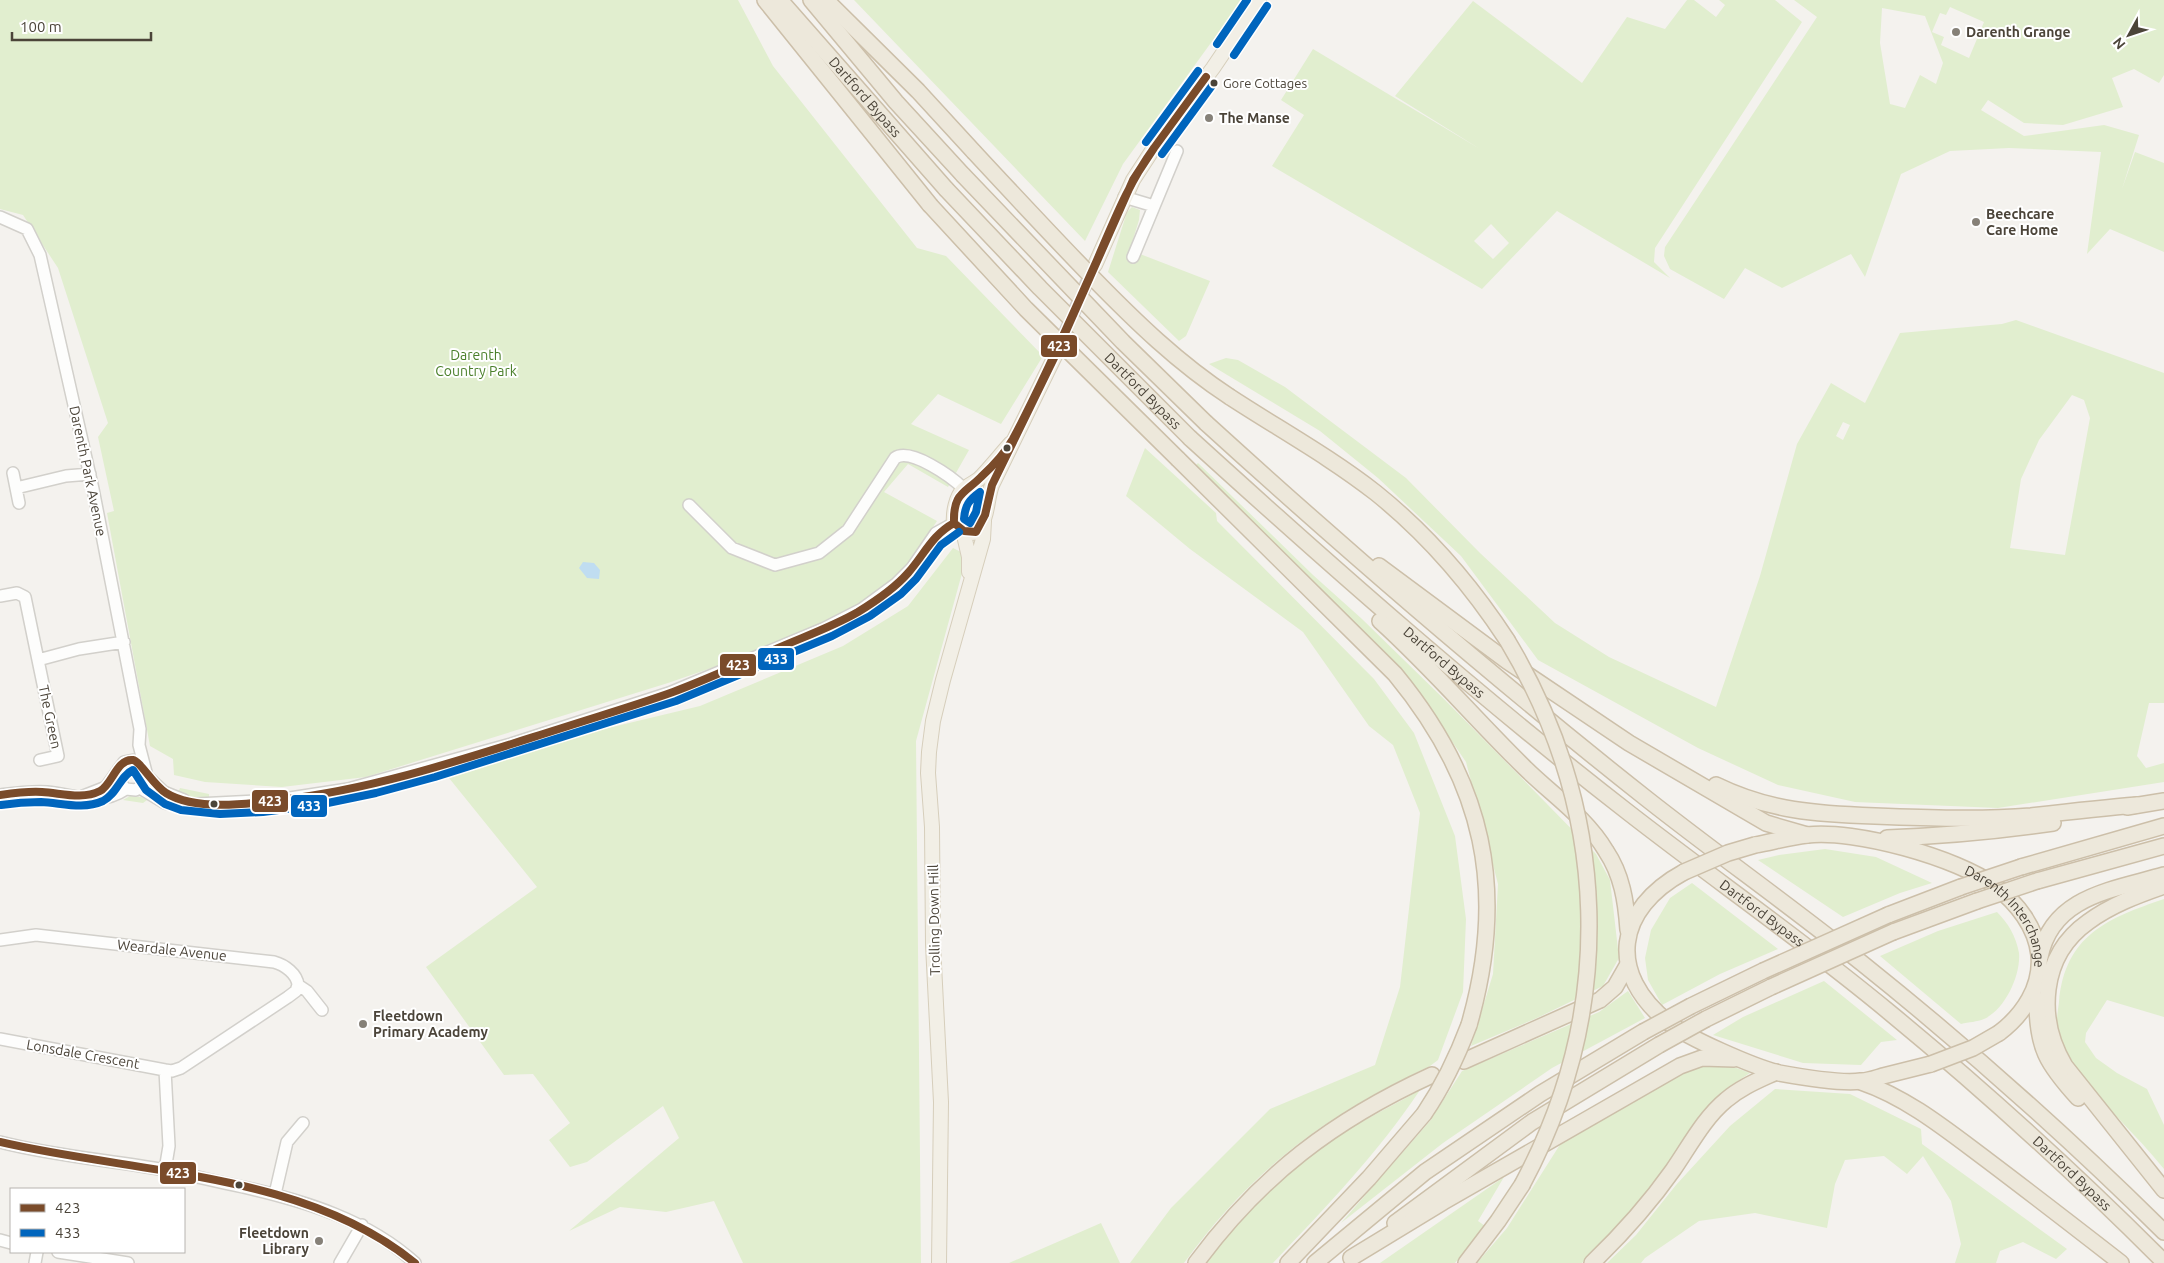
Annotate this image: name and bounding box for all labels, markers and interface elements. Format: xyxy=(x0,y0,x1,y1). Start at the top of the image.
scale bar xyxy=(12,10,151,42)
north arrow xyxy=(2104,10,2154,60)
text: 100 m xyxy=(20,18,62,35)
place label: Darenth Grange xyxy=(1966,24,2071,40)
marker: Darenth Grange xyxy=(1950,26,1962,38)
text: N xyxy=(2110,34,2129,53)
street label: Dartford Bypass xyxy=(826,54,905,140)
place label: Gore Cottages xyxy=(1223,76,1307,90)
marker: Gore Cottages xyxy=(1209,78,1219,88)
place label: The Manse xyxy=(1219,110,1290,126)
marker: The Manse xyxy=(1203,112,1215,124)
place label: Beechcare Care Home xyxy=(1986,206,2058,238)
marker: Beechcare Care Home xyxy=(1970,216,1982,228)
line badge: 423 xyxy=(1040,334,1078,358)
text: 423 xyxy=(1047,338,1071,354)
park label: Darenth Country Park xyxy=(435,347,517,379)
street label: Dartford Bypass xyxy=(1101,349,1184,432)
street label: Darenth Park Avenue xyxy=(66,404,110,538)
unlabelled marker xyxy=(1002,443,1012,453)
street label: Dartford Bypass xyxy=(1400,623,1488,701)
line badge: 433 xyxy=(757,647,795,671)
text: 433 xyxy=(764,651,788,667)
line badge: 423 xyxy=(719,653,757,677)
text: 423 xyxy=(726,657,750,673)
street label: The Green xyxy=(35,684,65,750)
line badge: 423 xyxy=(251,789,289,813)
text: 423 xyxy=(258,793,282,809)
line badge: 433 xyxy=(290,794,328,818)
text: 433 xyxy=(297,798,321,814)
unlabelled marker xyxy=(209,799,219,809)
street label: Darenth Interchange xyxy=(1962,862,2047,968)
street label: Trolling Down Hill xyxy=(925,864,943,976)
street label: Dartford Bypass xyxy=(1717,876,1807,950)
street label: Weardale Avenue xyxy=(116,936,228,964)
place label: Fleetdown Primary Academy xyxy=(373,1008,489,1040)
marker: Fleetdown Primary Academy xyxy=(357,1018,369,1030)
street label: Lonsdale Crescent xyxy=(25,1036,141,1072)
street label: Dartford Bypass xyxy=(2030,1133,2115,1214)
line badge: 423 xyxy=(159,1161,197,1185)
text: 423 xyxy=(166,1165,190,1181)
unlabelled marker xyxy=(234,1180,244,1190)
legend xyxy=(10,1188,185,1253)
text: 423 xyxy=(55,1199,80,1216)
text: 433 xyxy=(55,1224,80,1241)
place label: Fleetdown Library xyxy=(239,1225,310,1257)
marker: Fleetdown Library xyxy=(313,1235,325,1247)

